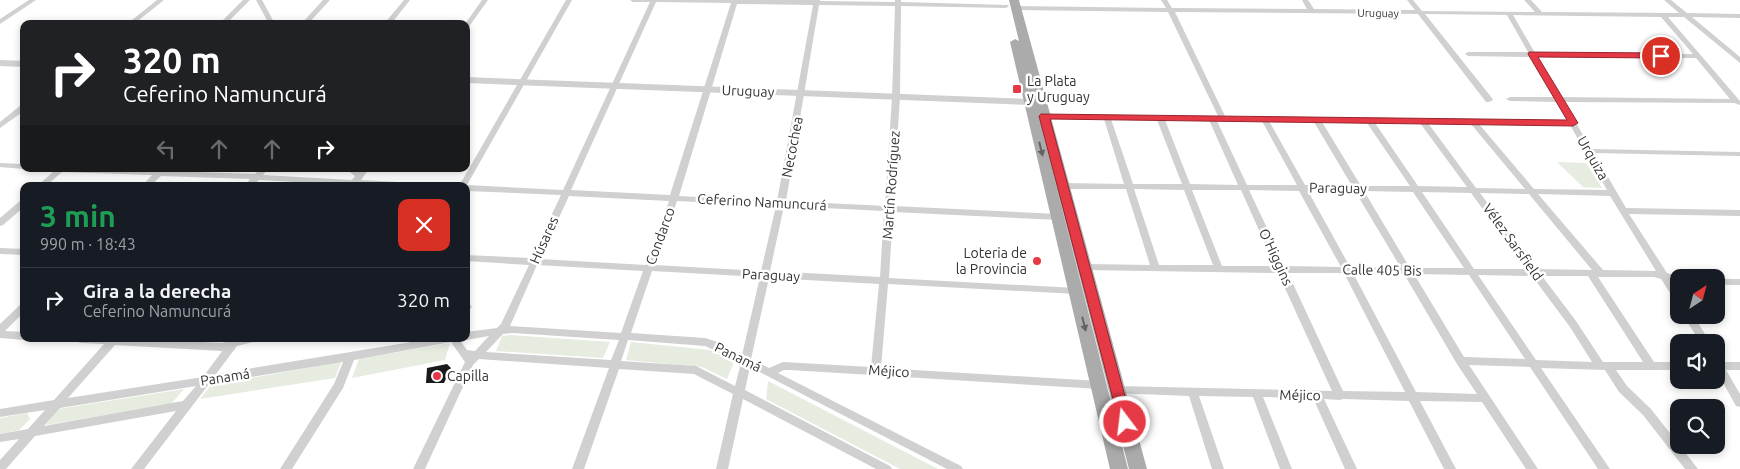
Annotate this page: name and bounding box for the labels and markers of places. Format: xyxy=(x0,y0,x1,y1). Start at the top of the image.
pin xyxy=(1640,35,1682,77)
place label: La Plata y Uruguay xyxy=(1027,73,1090,105)
marker: La Plata y Uruguay xyxy=(1011,83,1023,95)
place label: Loteria de la Provincia xyxy=(956,245,1027,277)
marker: Loteria de la Provincia xyxy=(1031,255,1043,267)
place label: Capilla xyxy=(447,368,489,384)
marker: Capilla xyxy=(431,370,443,382)

